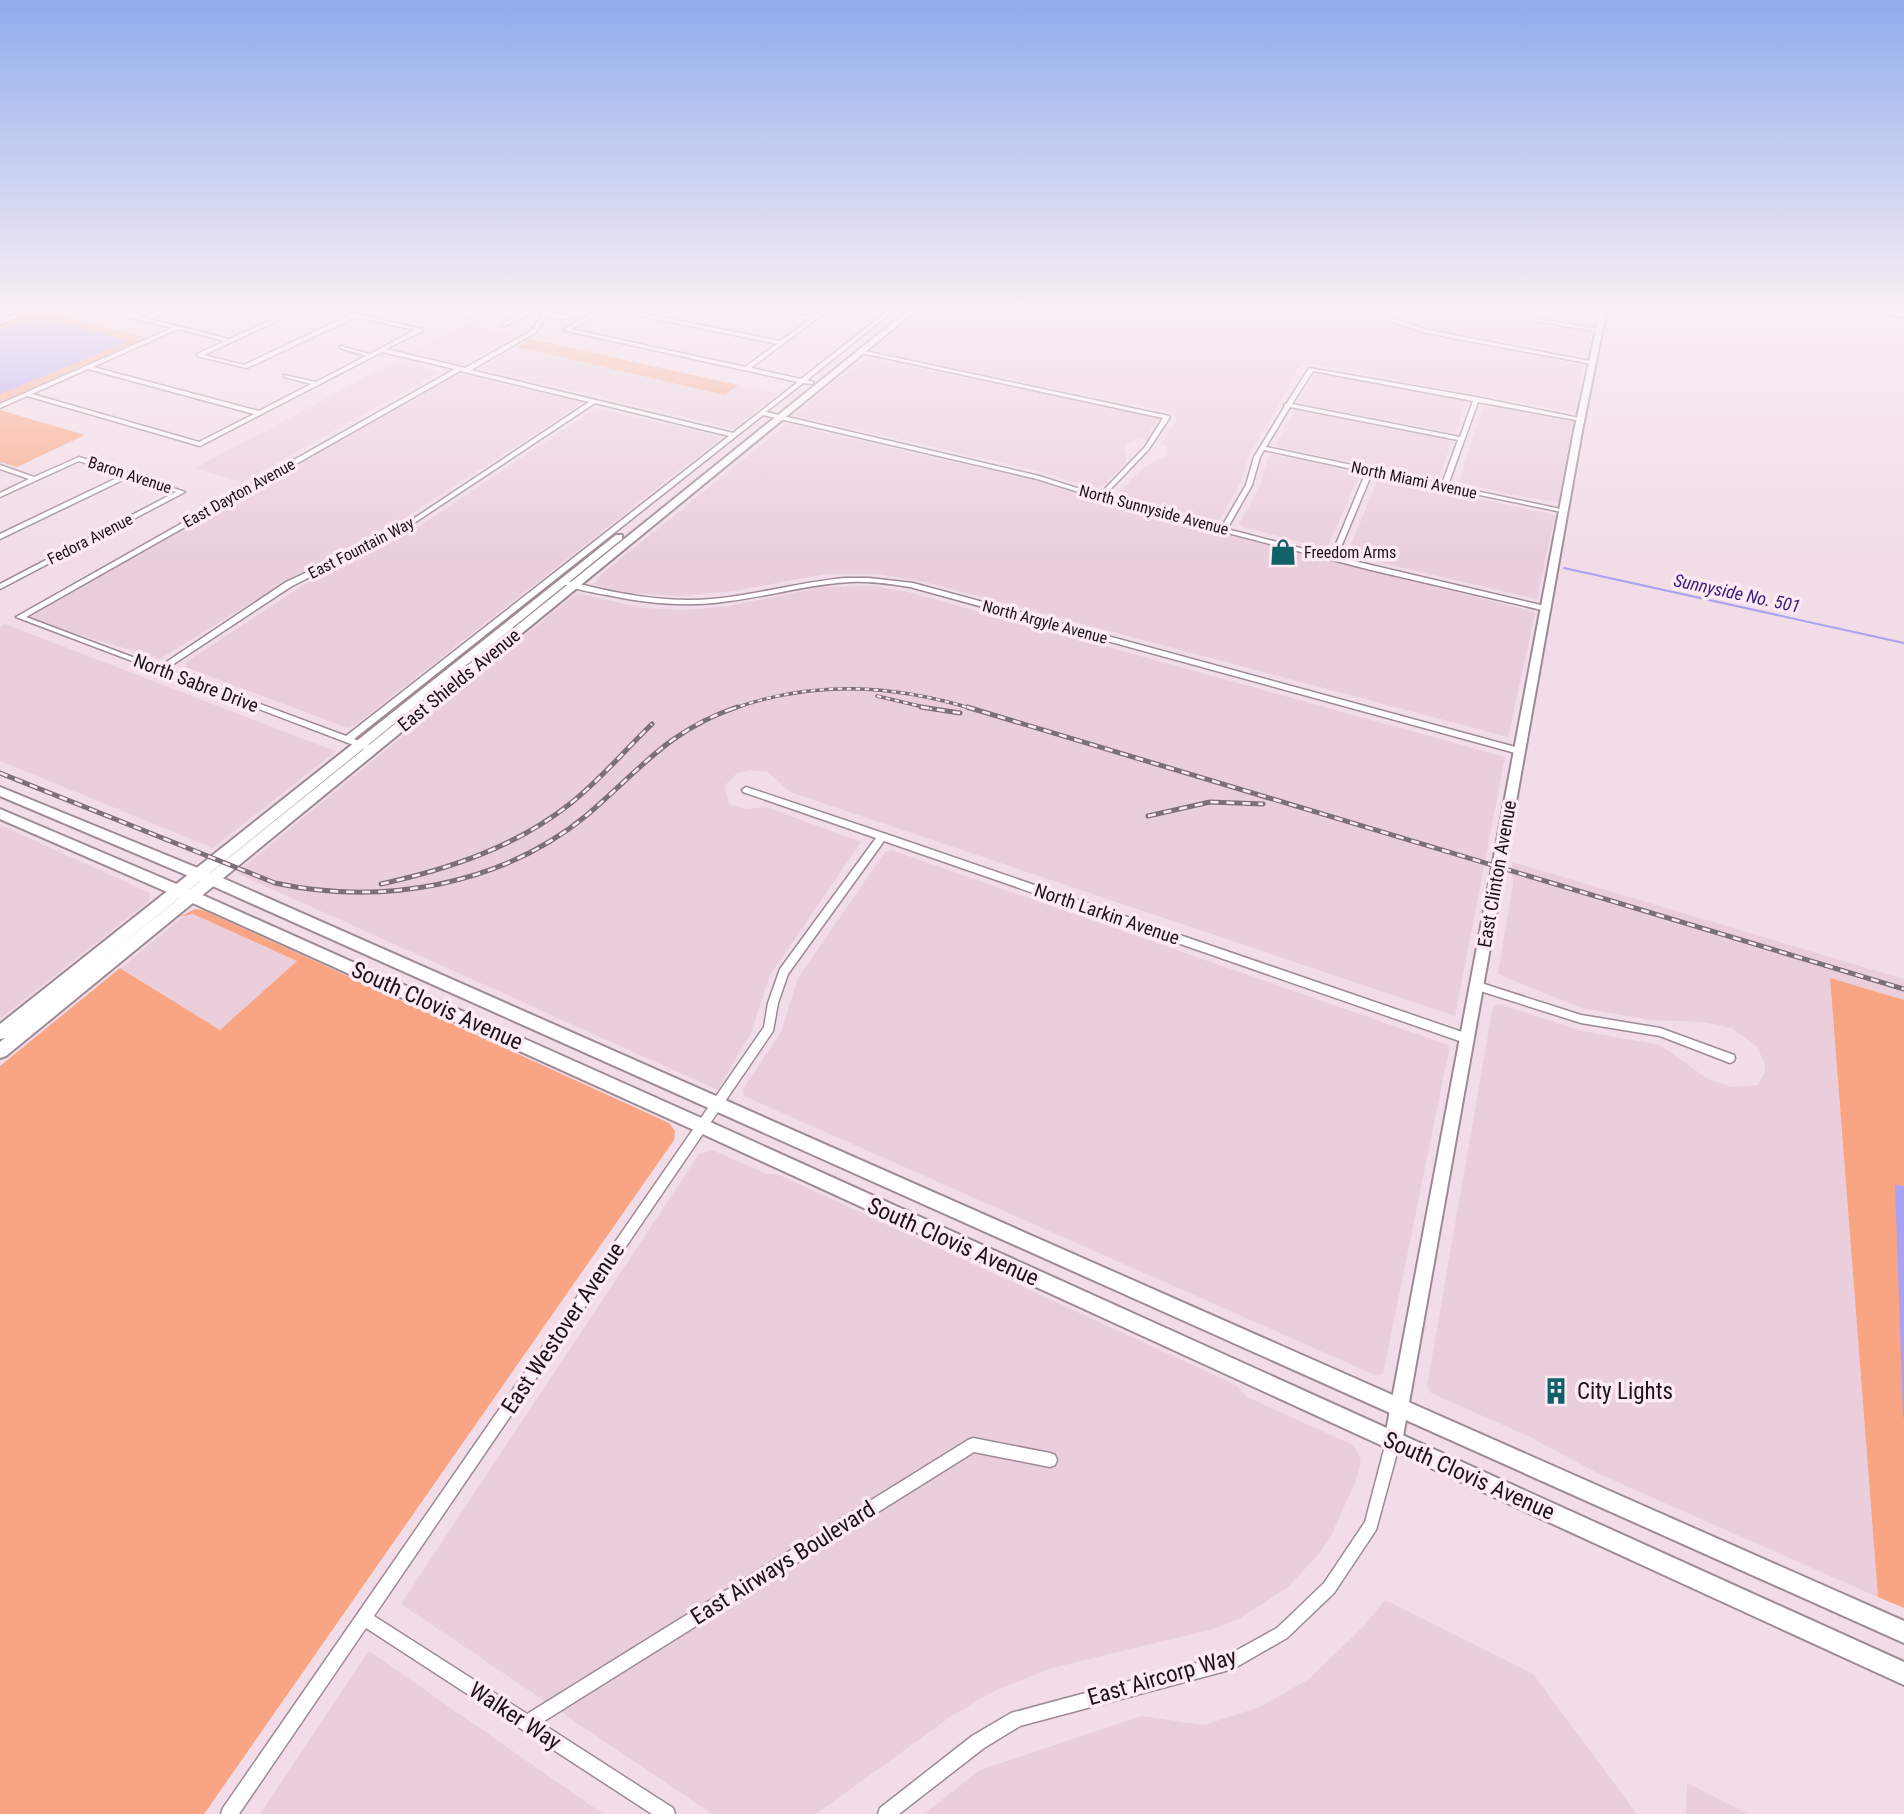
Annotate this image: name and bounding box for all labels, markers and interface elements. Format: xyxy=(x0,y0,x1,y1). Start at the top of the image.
street label: Baron Avenue xyxy=(86,453,174,497)
street label: East Dayton Avenue xyxy=(180,454,298,532)
street label: North Miami Avenue xyxy=(1349,457,1479,503)
street label: North Sunnyside Avenue xyxy=(1077,481,1231,539)
street label: Fedora Avenue xyxy=(44,509,136,569)
street label: East Fountain Way xyxy=(305,513,417,583)
shop icon: Freedom Arms xyxy=(1268,537,1298,567)
place label: Freedom Arms xyxy=(1304,543,1396,562)
water label: Sunnyside No. 501 xyxy=(1672,569,1802,617)
street label: North Argyle Avenue xyxy=(980,596,1110,648)
street label: East Shields Avenue xyxy=(393,623,525,736)
street label: North Sabre Drive xyxy=(130,649,262,717)
street label: East Clinton Avenue xyxy=(1473,798,1521,949)
street label: North Larkin Avenue xyxy=(1031,878,1183,950)
street label: South Clovis Avenue xyxy=(347,956,527,1056)
street label: South Clovis Avenue xyxy=(863,1192,1043,1292)
street label: East Westover Avenue xyxy=(496,1237,630,1419)
building icon: City Lights xyxy=(1541,1376,1571,1406)
place label: City Lights xyxy=(1577,1378,1673,1405)
street label: South Clovis Avenue xyxy=(1379,1426,1559,1526)
street label: East Airways Boulevard xyxy=(686,1495,880,1631)
street label: East Aircorp Way xyxy=(1084,1643,1240,1711)
street label: Walker Way xyxy=(464,1676,566,1756)

